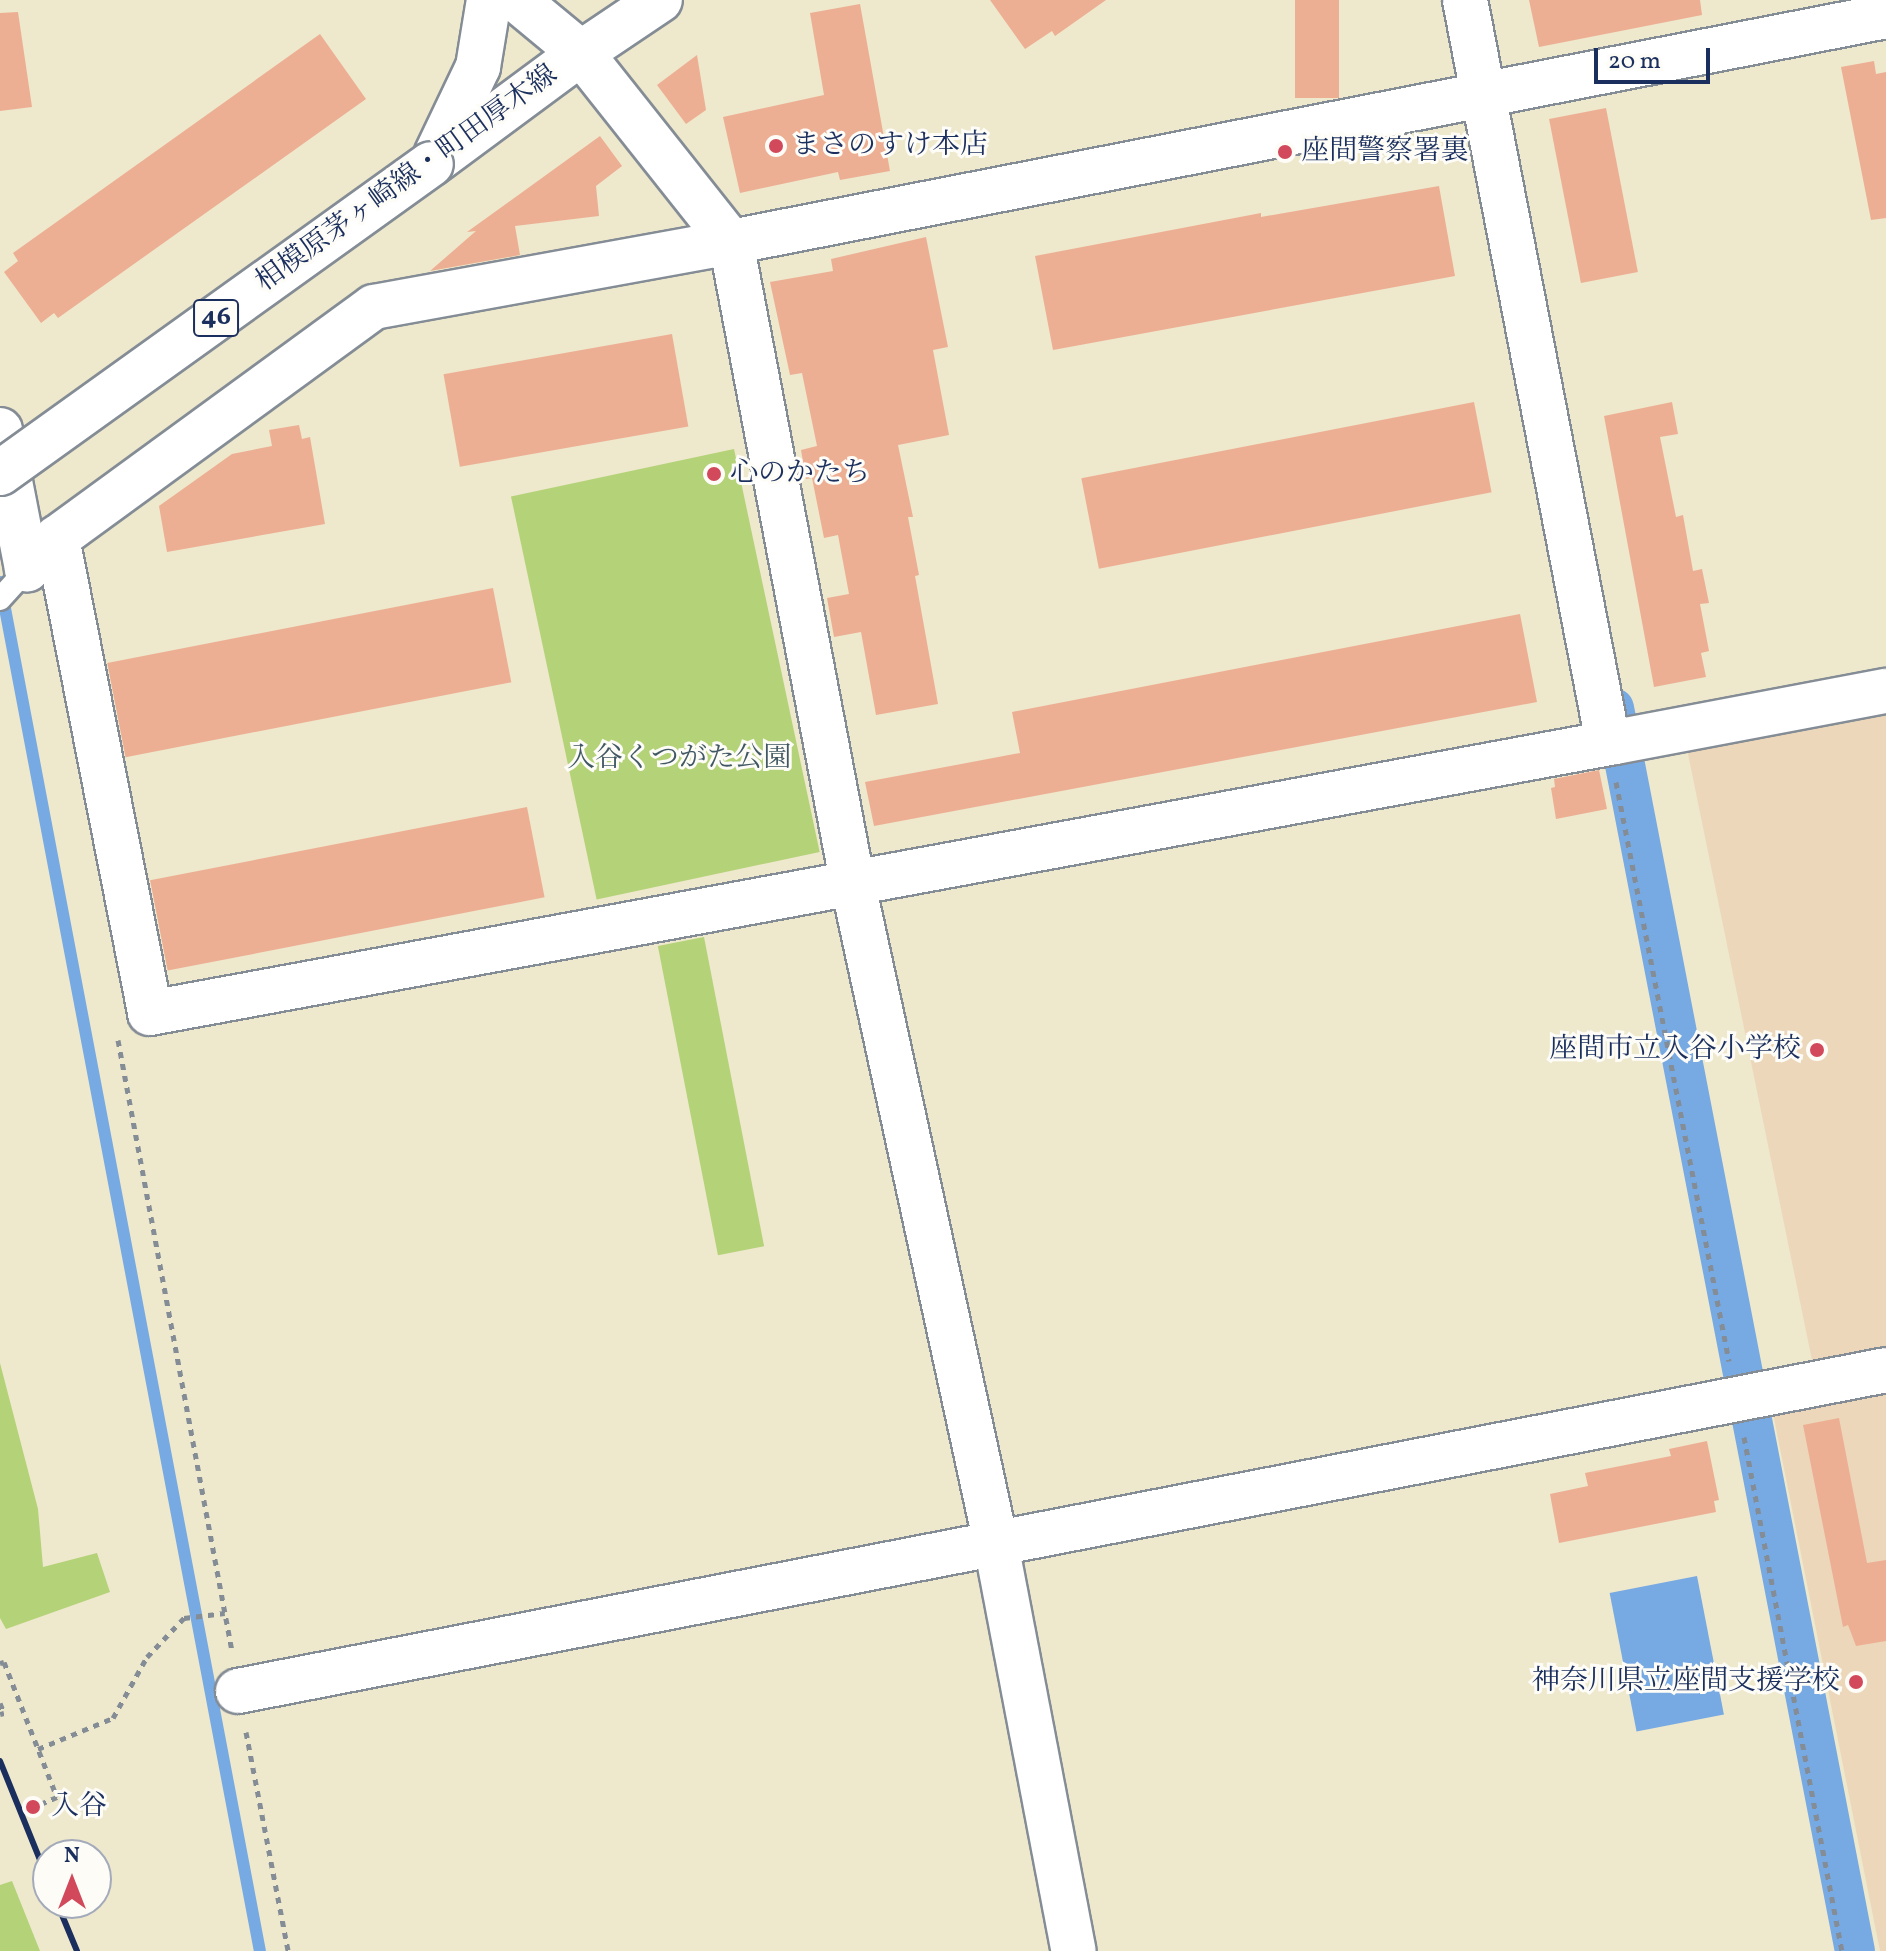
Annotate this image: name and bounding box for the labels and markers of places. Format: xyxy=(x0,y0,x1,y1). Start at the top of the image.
place label: まさのすけ本店 xyxy=(792,129,988,163)
place label: 座間警察署裏 xyxy=(1301,135,1469,169)
marker: まさのすけ本店 xyxy=(767,137,785,155)
marker: 座間警察署裏 xyxy=(1276,143,1294,161)
place label: 心のかたち xyxy=(730,457,870,491)
marker: 心のかたち xyxy=(705,465,723,483)
place label: 座間市立入谷小学校 xyxy=(1549,1033,1801,1067)
marker: 座間市立入谷小学校 xyxy=(1808,1041,1826,1059)
place label: 神奈川県立座間支援学校 xyxy=(1532,1665,1840,1699)
marker: 神奈川県立座間支援学校 xyxy=(1847,1673,1865,1691)
place label: 入谷 xyxy=(51,1790,107,1824)
marker: 入谷 xyxy=(22,1796,44,1818)

